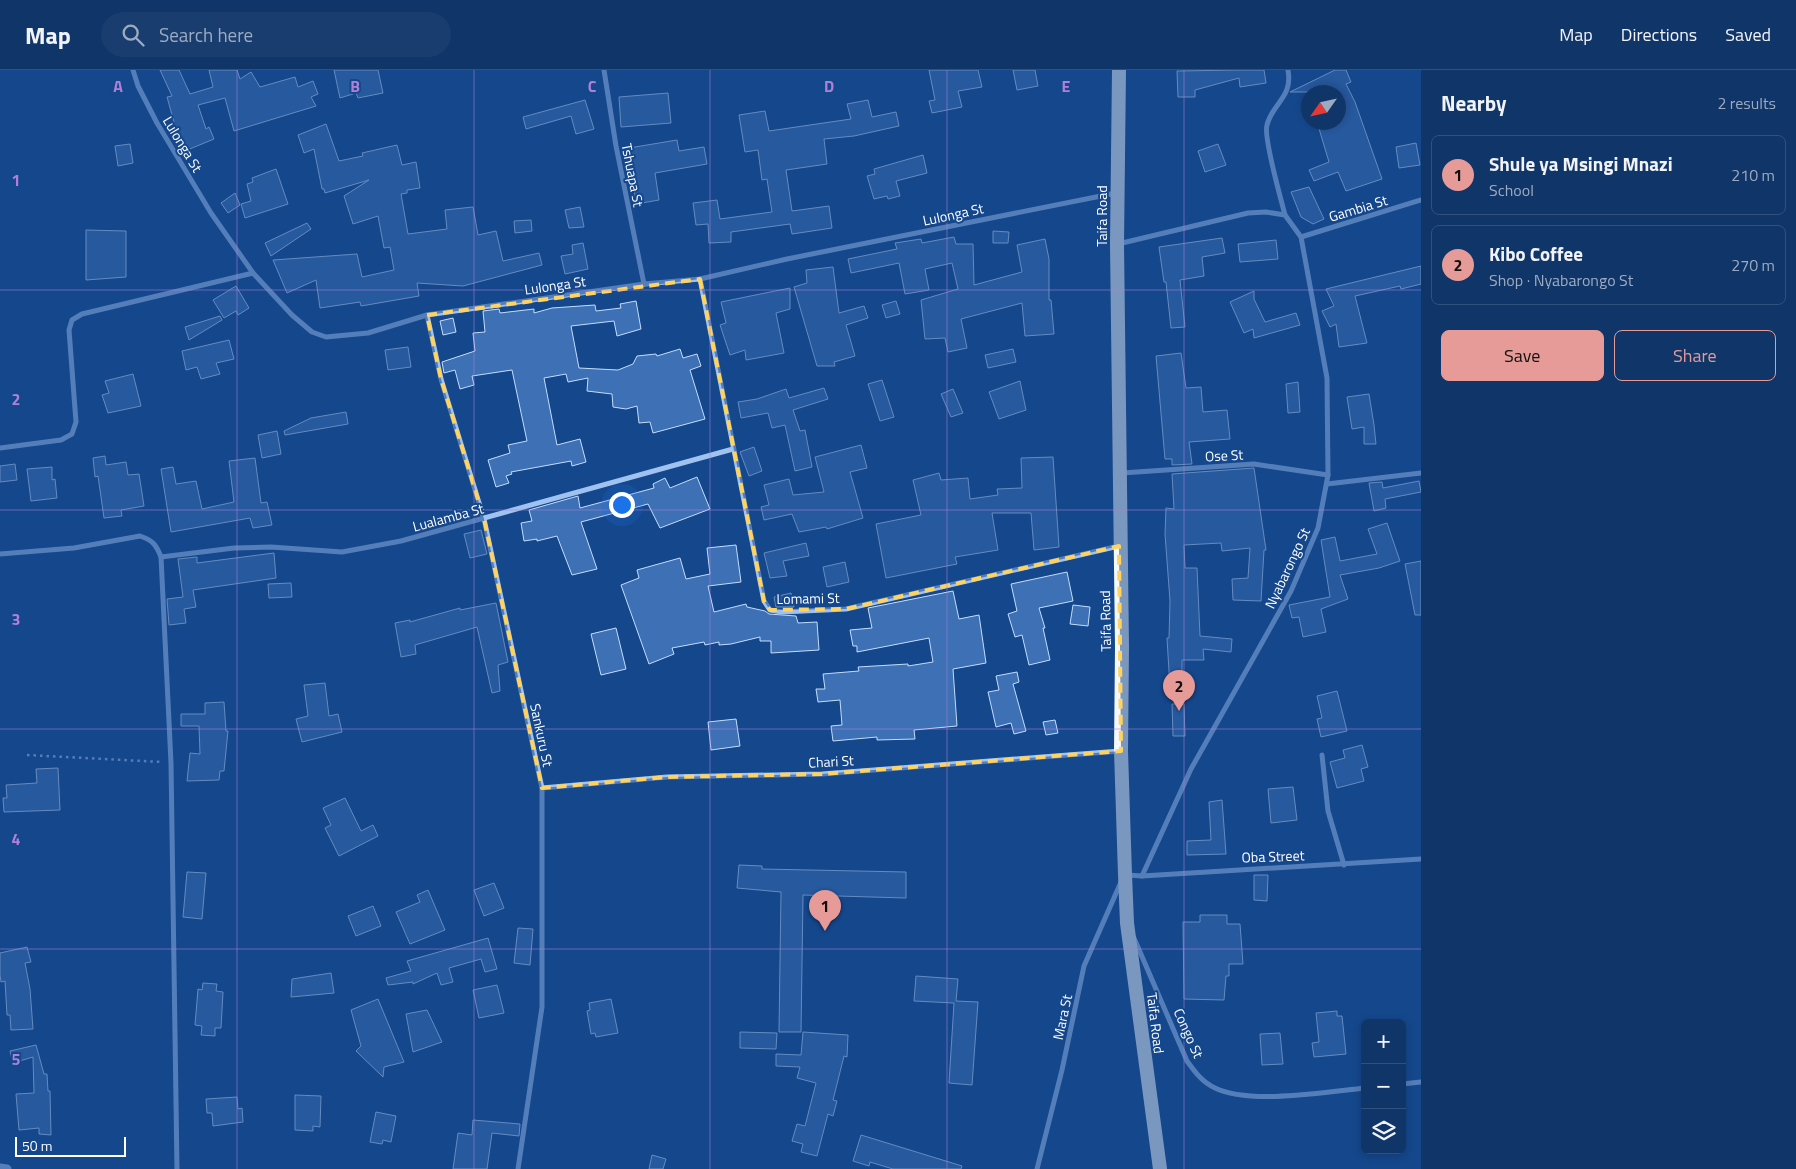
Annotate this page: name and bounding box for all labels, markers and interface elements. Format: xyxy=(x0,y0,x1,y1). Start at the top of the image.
search box xyxy=(101,12,451,57)
text: Map xyxy=(25,17,71,53)
text: Search here xyxy=(159,20,253,49)
icon: search xyxy=(119,21,147,49)
text: Map xyxy=(1559,21,1593,48)
text: Directions xyxy=(1621,21,1697,48)
text: Saved xyxy=(1725,21,1771,48)
text: A xyxy=(113,74,123,98)
text: B xyxy=(350,74,360,98)
text: C xyxy=(588,74,597,98)
text: D xyxy=(824,74,834,98)
text: E xyxy=(1062,74,1071,98)
north arrow xyxy=(1301,85,1346,130)
text: Nearby xyxy=(1441,87,1506,119)
text: 2 results xyxy=(1717,91,1776,115)
street label: Lulonga St xyxy=(158,112,208,176)
street label: Tshuapa St xyxy=(617,141,649,209)
text: Shule ya Msingi Mnazi xyxy=(1489,149,1673,178)
text: 1 xyxy=(1454,163,1462,187)
text: 210 m xyxy=(1731,163,1775,187)
text: 1 xyxy=(12,168,20,192)
text: School xyxy=(1489,178,1534,202)
street label: Taifa Road xyxy=(1091,185,1112,247)
street label: Gambia St xyxy=(1326,189,1390,227)
street label: Lulonga St xyxy=(921,197,986,231)
text: Kibo Coffee xyxy=(1489,239,1583,268)
text: 2 xyxy=(1454,253,1462,277)
text: 270 m xyxy=(1731,253,1775,277)
text: Shop · Nyabarongo St xyxy=(1489,268,1633,292)
street label: Lulonga St xyxy=(523,270,587,300)
button: Save xyxy=(1441,330,1604,381)
button: Share xyxy=(1614,330,1776,381)
text: 2 xyxy=(12,387,20,411)
street label: Ose St xyxy=(1204,444,1244,466)
your location xyxy=(609,492,635,518)
street label: Lualamba St xyxy=(410,497,486,537)
street label: Nyabarongo St xyxy=(1259,524,1315,612)
street label: Lomami St xyxy=(776,587,840,609)
street label: Taifa Road xyxy=(1094,590,1116,652)
text: 3 xyxy=(12,607,20,631)
pin: 2 xyxy=(1163,670,1195,711)
street label: Sankuru St xyxy=(525,702,559,769)
street label: Chari St xyxy=(808,749,854,773)
text: 4 xyxy=(12,827,21,851)
street label: Oba Street xyxy=(1241,844,1305,868)
pin: 1 xyxy=(809,890,841,931)
street label: Taifa Road xyxy=(1142,991,1170,1055)
street label: Mara St xyxy=(1047,992,1077,1042)
street label: Congo St xyxy=(1169,1005,1209,1061)
map controls xyxy=(1361,1019,1406,1154)
button: + xyxy=(1361,1019,1406,1064)
text: 5 xyxy=(12,1047,21,1071)
button: − xyxy=(1361,1064,1406,1109)
button: layers xyxy=(1361,1109,1406,1154)
scale bar xyxy=(15,1134,126,1157)
text: 50 m xyxy=(22,1135,52,1156)

